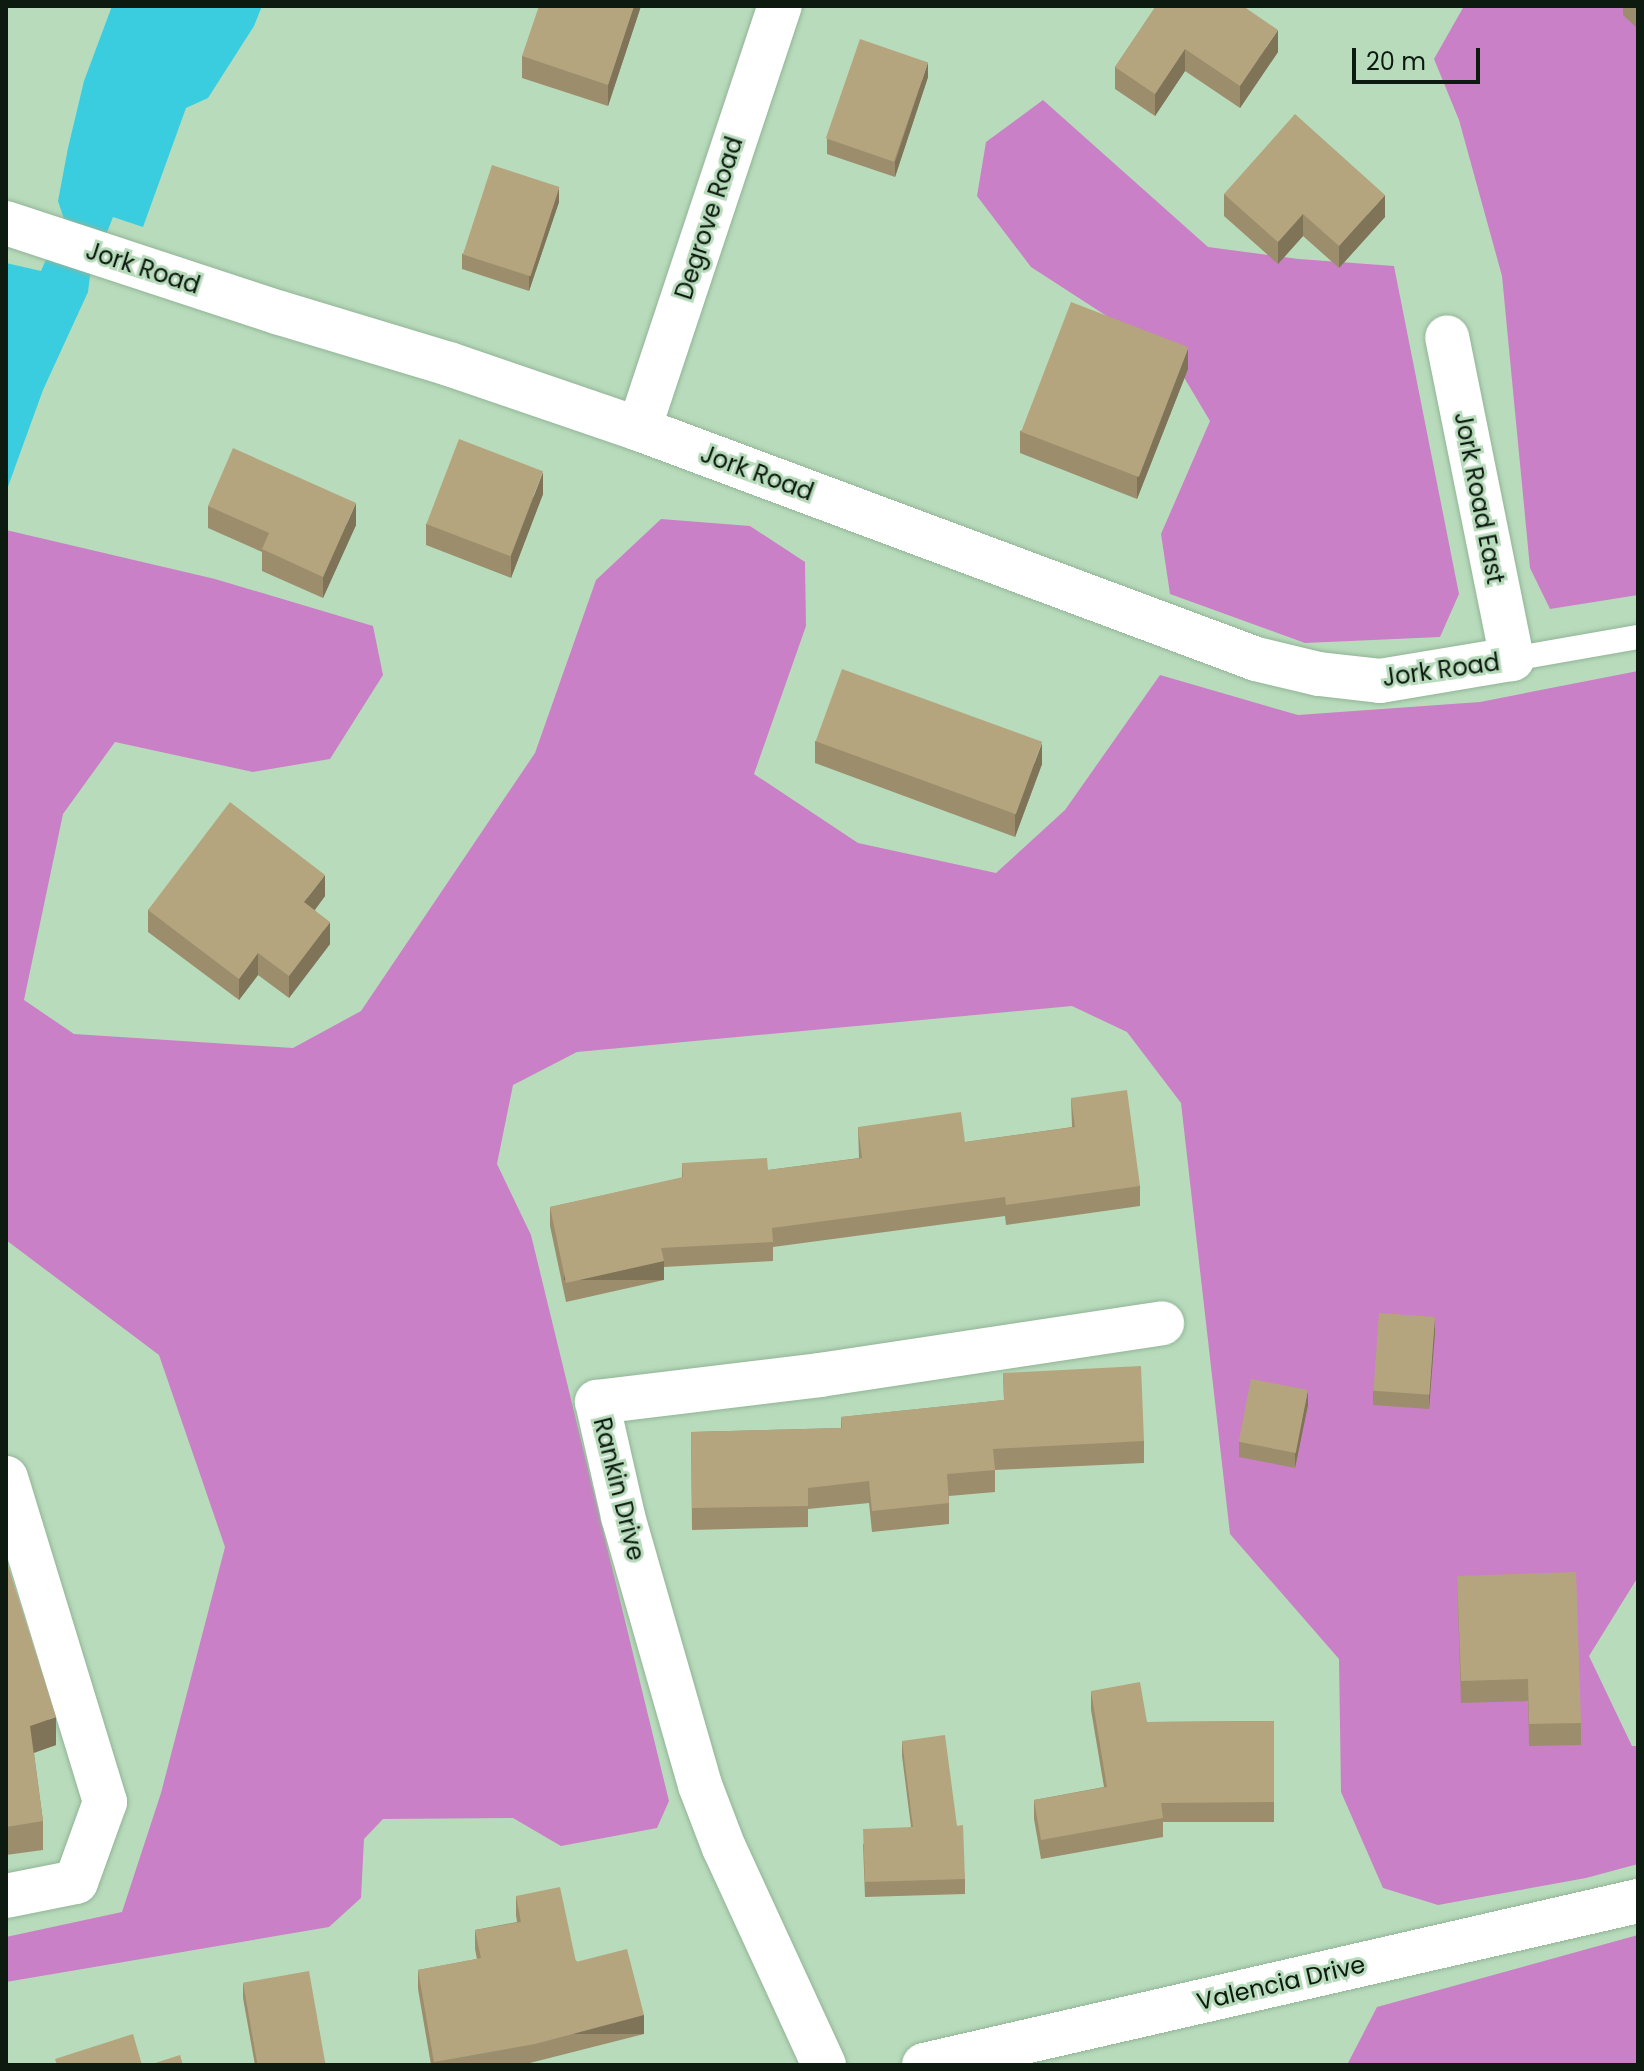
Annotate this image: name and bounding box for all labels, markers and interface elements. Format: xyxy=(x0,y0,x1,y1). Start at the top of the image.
scale bar xyxy=(1356,32,1484,82)
text: 20 m xyxy=(1366,45,1426,78)
street label: Degrove Road xyxy=(669,133,749,303)
street label: Jork Road xyxy=(82,236,204,300)
street label: Jork Road East xyxy=(1448,410,1510,586)
street label: Jork Road xyxy=(697,439,817,507)
street label: Jork Road xyxy=(1380,648,1502,692)
street label: Rankin Drive xyxy=(587,1415,651,1563)
street label: Valencia Drive xyxy=(1194,1950,1368,2016)

